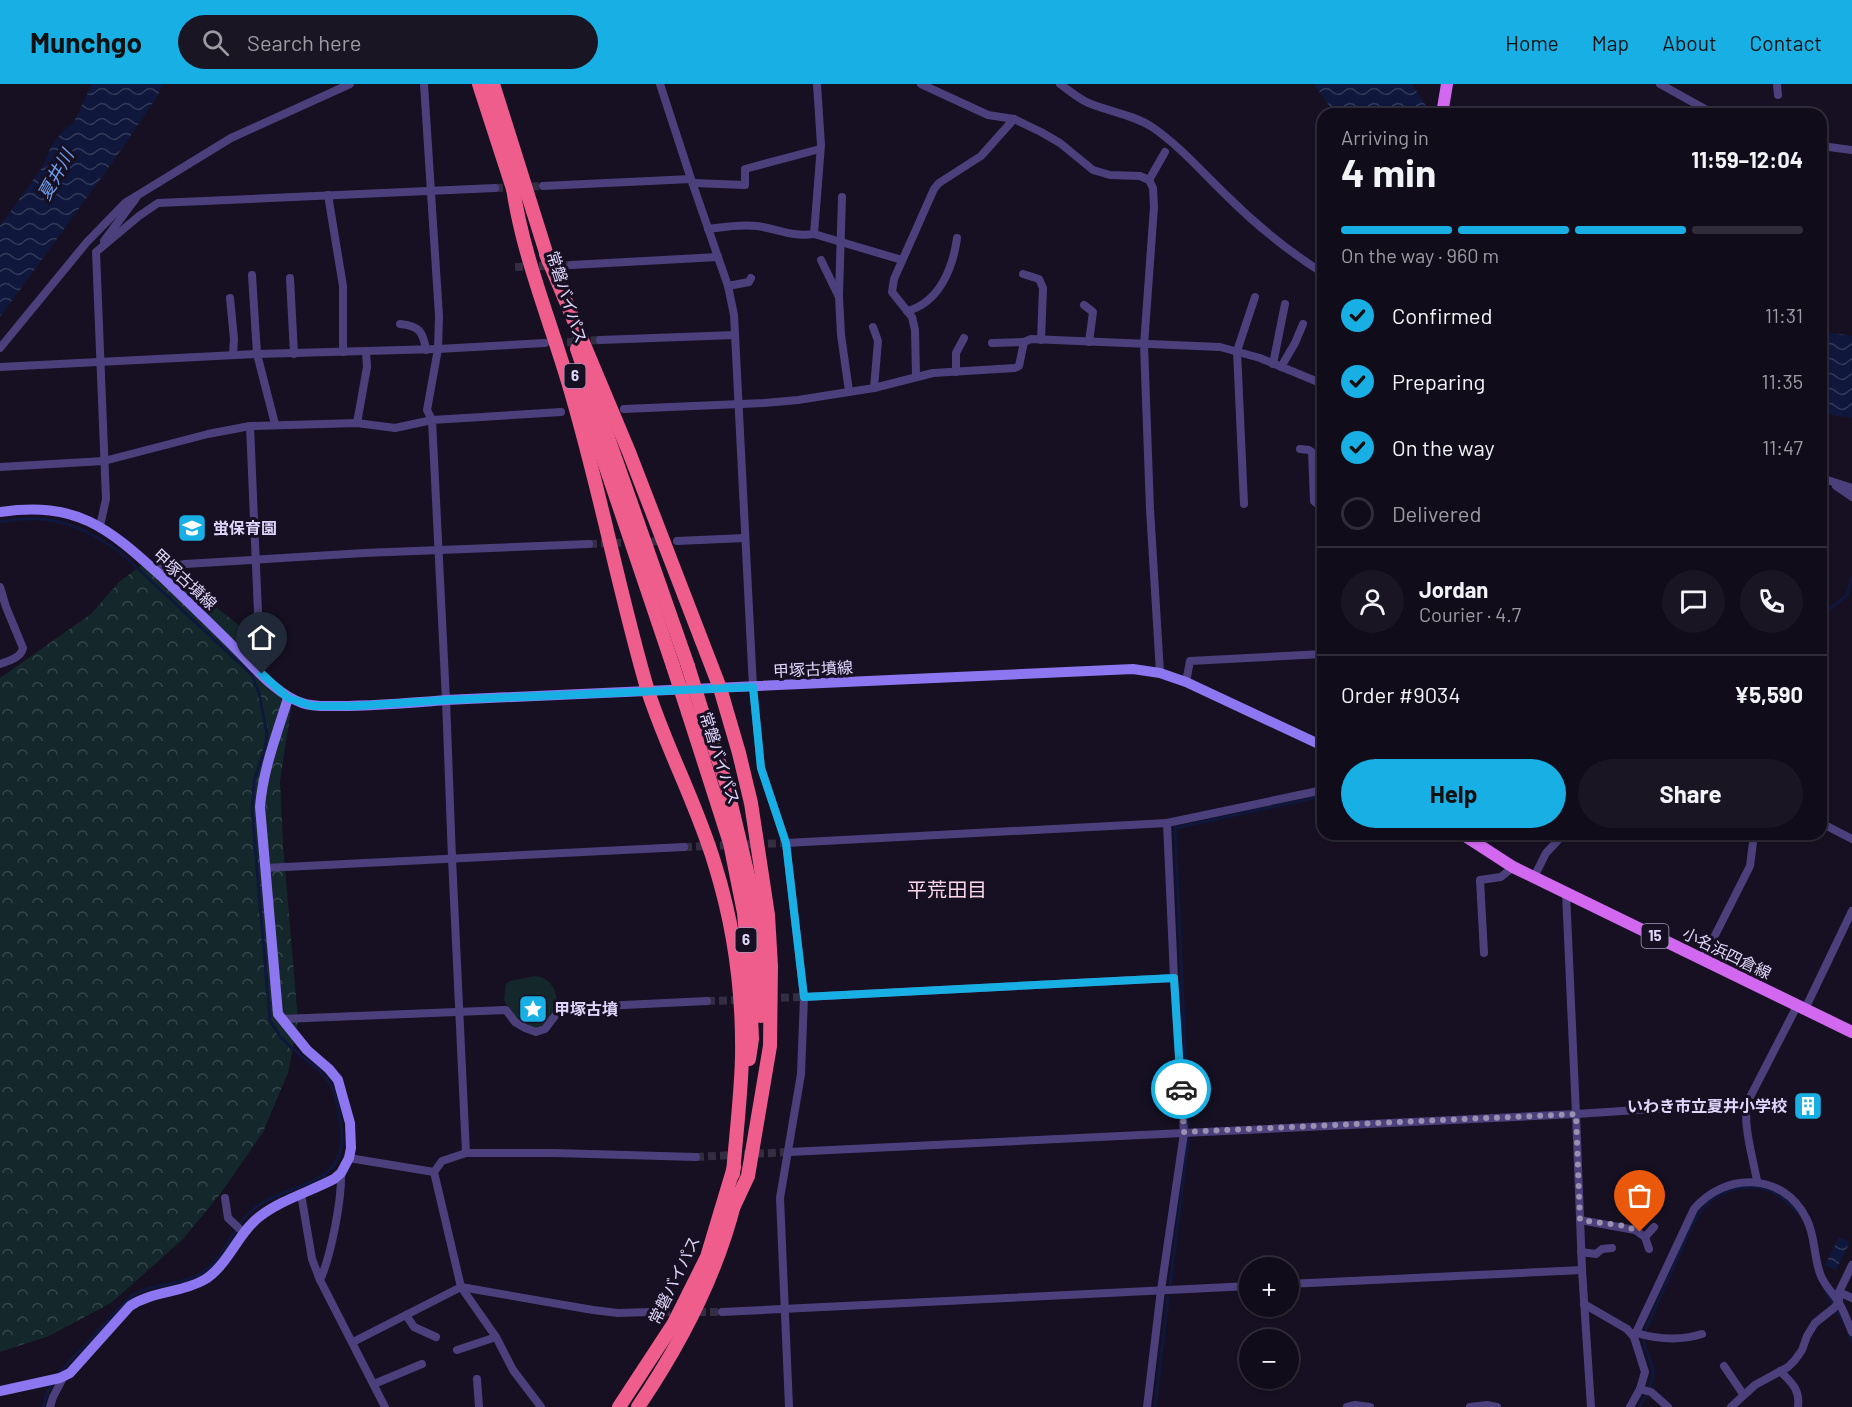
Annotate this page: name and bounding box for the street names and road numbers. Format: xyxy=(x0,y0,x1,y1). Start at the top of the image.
street label: 常磐バイパス xyxy=(544,248,591,345)
road number: 6 xyxy=(564,364,586,388)
street label: 甲塚古墳線 xyxy=(150,544,221,613)
street label: 甲塚古墳線 xyxy=(773,657,853,680)
street label: 常磐バイパス xyxy=(697,709,744,806)
street label: 小名浜四倉線 xyxy=(1680,923,1775,982)
road number: 15 xyxy=(1642,924,1668,948)
road number: 6 xyxy=(736,928,756,952)
street label: 常磐バイパス xyxy=(644,1233,703,1327)

